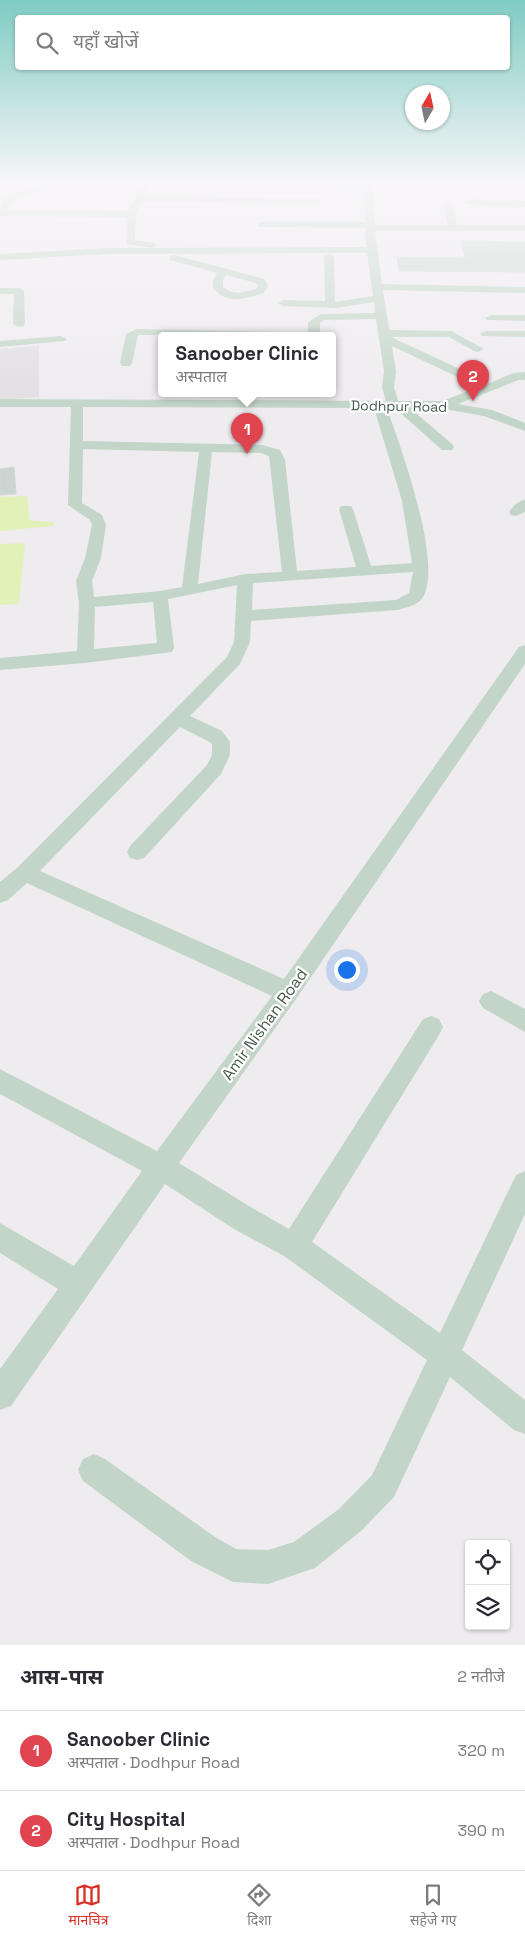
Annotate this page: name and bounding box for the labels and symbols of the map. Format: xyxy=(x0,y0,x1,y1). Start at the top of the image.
north arrow xyxy=(405,85,450,130)
pin: 2 xyxy=(457,360,489,401)
street label: Dodhpur Road xyxy=(351,396,447,416)
pin: 1 xyxy=(231,413,263,454)
your location xyxy=(334,957,360,983)
street label: Amir Nishan Road xyxy=(217,964,312,1084)

